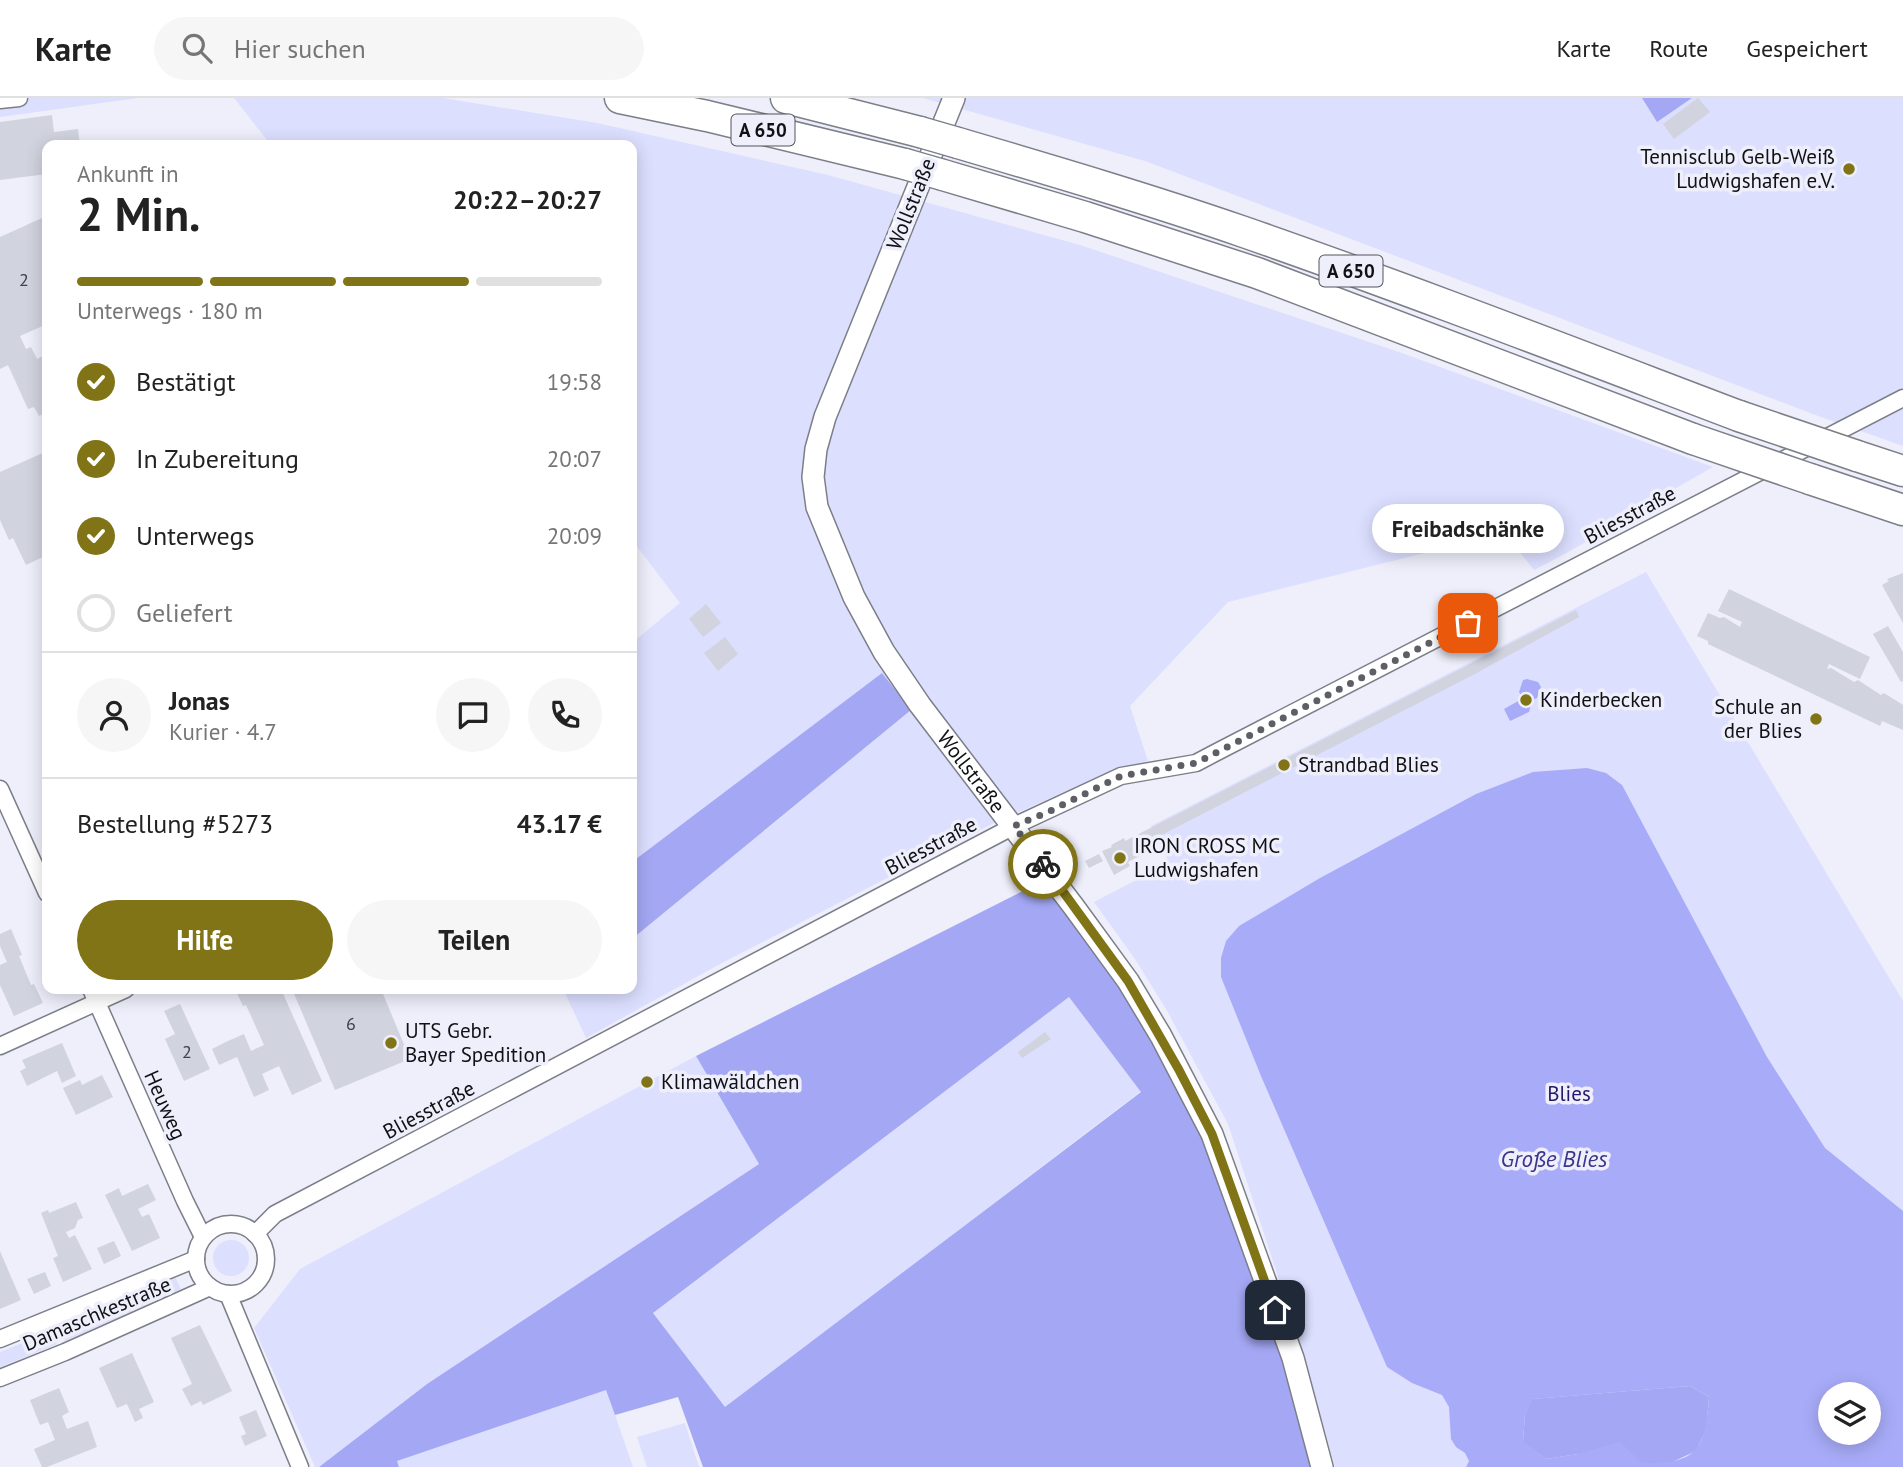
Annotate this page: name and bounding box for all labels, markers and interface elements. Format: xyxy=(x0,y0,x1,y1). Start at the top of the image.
search box xyxy=(154,17,644,80)
text: Karte xyxy=(35,27,112,70)
icon: search xyxy=(178,29,216,67)
text: Hier suchen xyxy=(234,32,366,65)
text: Karte xyxy=(1556,33,1611,64)
text: Route xyxy=(1649,33,1708,64)
text: Gespeichert xyxy=(1746,33,1868,64)
road number: A 650 xyxy=(732,114,794,146)
place label: Tennisclub Gelb-Weiß Ludwigshafen e.V. xyxy=(1640,143,1835,194)
street label: Wollstraße xyxy=(880,154,941,254)
text: Ankunft in xyxy=(77,159,179,188)
marker: Tennisclub Gelb-Weiß Ludwigshafen e.V. xyxy=(1841,161,1857,177)
text: 20:22–20:27 xyxy=(453,183,602,216)
text: 2 Min. xyxy=(77,184,200,244)
road number: A 650 xyxy=(1320,256,1382,286)
house number: 2 xyxy=(19,268,29,291)
text: Unterwegs · 180 m xyxy=(77,296,263,325)
icon: check xyxy=(77,363,115,401)
text: Bestätigt xyxy=(136,365,236,398)
text: 19:58 xyxy=(547,367,602,396)
icon: check xyxy=(77,440,115,478)
text: In Zubereitung xyxy=(136,442,299,475)
text: 20:07 xyxy=(547,444,602,473)
street label: Bliesstraße xyxy=(1579,479,1680,550)
callout: Freibadschänke xyxy=(1372,504,1564,553)
text: Freibadschänke xyxy=(1392,514,1544,543)
icon: check xyxy=(77,517,115,555)
text: Unterwegs xyxy=(136,519,254,552)
text: 20:09 xyxy=(547,521,602,550)
pin xyxy=(1438,593,1498,653)
text: Geliefert xyxy=(136,596,233,629)
icon: bag xyxy=(1449,604,1487,642)
button: person xyxy=(77,678,151,752)
button: chat xyxy=(436,678,510,752)
button: phone xyxy=(528,678,602,752)
text: Jonas xyxy=(169,684,230,717)
place label: Kinderbecken xyxy=(1540,686,1662,713)
marker: Kinderbecken xyxy=(1518,692,1534,708)
place label: Schule an der Blies xyxy=(1714,693,1802,744)
marker: Schule an der Blies xyxy=(1808,711,1824,727)
text: Kurier · 4.7 xyxy=(169,717,277,746)
street label: Wollstraße xyxy=(931,725,1012,818)
place label: Strandbad Blies xyxy=(1298,751,1439,778)
marker: Strandbad Blies xyxy=(1276,757,1292,773)
text: Bestellung #5273 xyxy=(77,807,273,840)
text: 43.17 € xyxy=(517,807,602,840)
street label: Bliesstraße xyxy=(880,810,981,881)
courier xyxy=(1008,829,1078,899)
place label: IRON CROSS MC Ludwigshafen xyxy=(1134,832,1280,883)
icon: bike xyxy=(1024,845,1062,883)
marker: IRON CROSS MC Ludwigshafen xyxy=(1112,850,1128,866)
button: Hilfe xyxy=(77,900,333,980)
button: Teilen xyxy=(347,900,602,980)
house number: 6 xyxy=(346,1012,356,1035)
place label: UTS Gebr. Bayer Spedition xyxy=(405,1017,546,1068)
marker: UTS Gebr. Bayer Spedition xyxy=(383,1035,399,1051)
house number: 2 xyxy=(182,1040,192,1063)
street label: Heuweg xyxy=(138,1066,193,1144)
place label: Klimawäldchen xyxy=(661,1068,799,1095)
street label: Bliesstraße xyxy=(378,1074,479,1145)
marker: Klimawäldchen xyxy=(639,1074,655,1090)
park label: Blies xyxy=(1547,1080,1591,1107)
water label: Große Blies xyxy=(1501,1144,1608,1173)
street label: Damaschkestraße xyxy=(19,1270,175,1357)
pin xyxy=(1245,1280,1305,1340)
icon: home xyxy=(1256,1291,1294,1329)
map controls xyxy=(1818,1382,1881,1445)
button: layers xyxy=(1818,1382,1881,1445)

